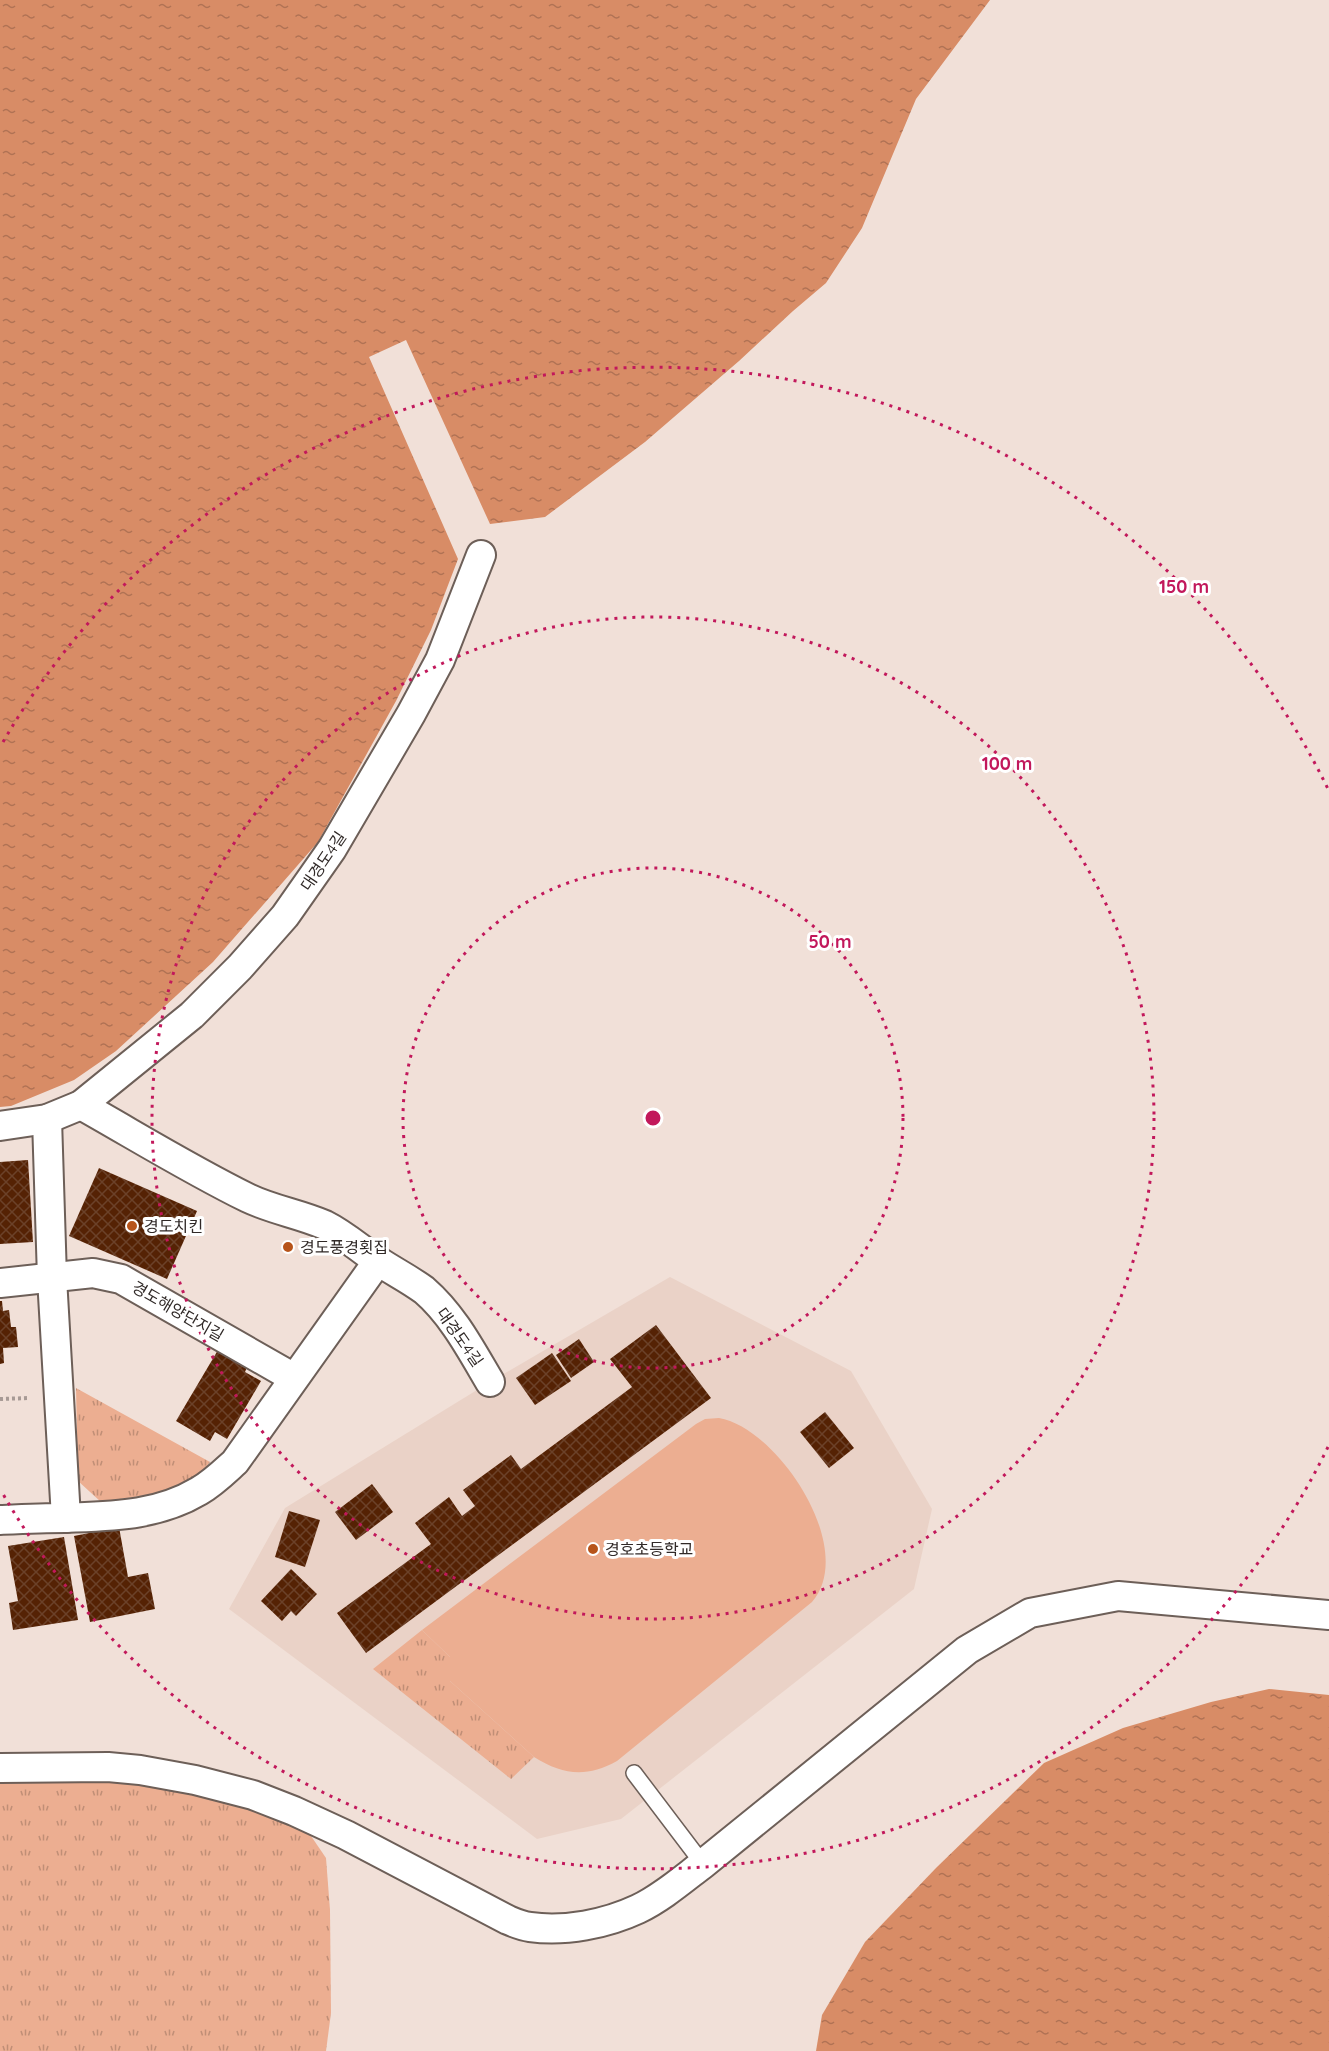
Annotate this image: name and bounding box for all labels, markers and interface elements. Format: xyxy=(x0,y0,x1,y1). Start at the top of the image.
text: 150 m xyxy=(1159,575,1209,598)
text: 100 m xyxy=(982,752,1032,775)
street label: 대경도4길 xyxy=(296,828,350,894)
text: 50 m xyxy=(808,930,852,953)
centre of rings xyxy=(643,1108,663,1128)
place label: 경도치킨 xyxy=(144,1216,203,1236)
marker: 경도치킨 xyxy=(125,1219,139,1233)
place label: 경도풍경횟집 xyxy=(300,1237,388,1257)
marker: 경도풍경횟집 xyxy=(281,1240,295,1254)
street label: 경도해양단지길 xyxy=(128,1277,228,1345)
street label: 대경도4길 xyxy=(433,1304,487,1370)
place label: 경호초등학교 xyxy=(605,1539,693,1559)
marker: 경호초등학교 xyxy=(586,1542,600,1556)

